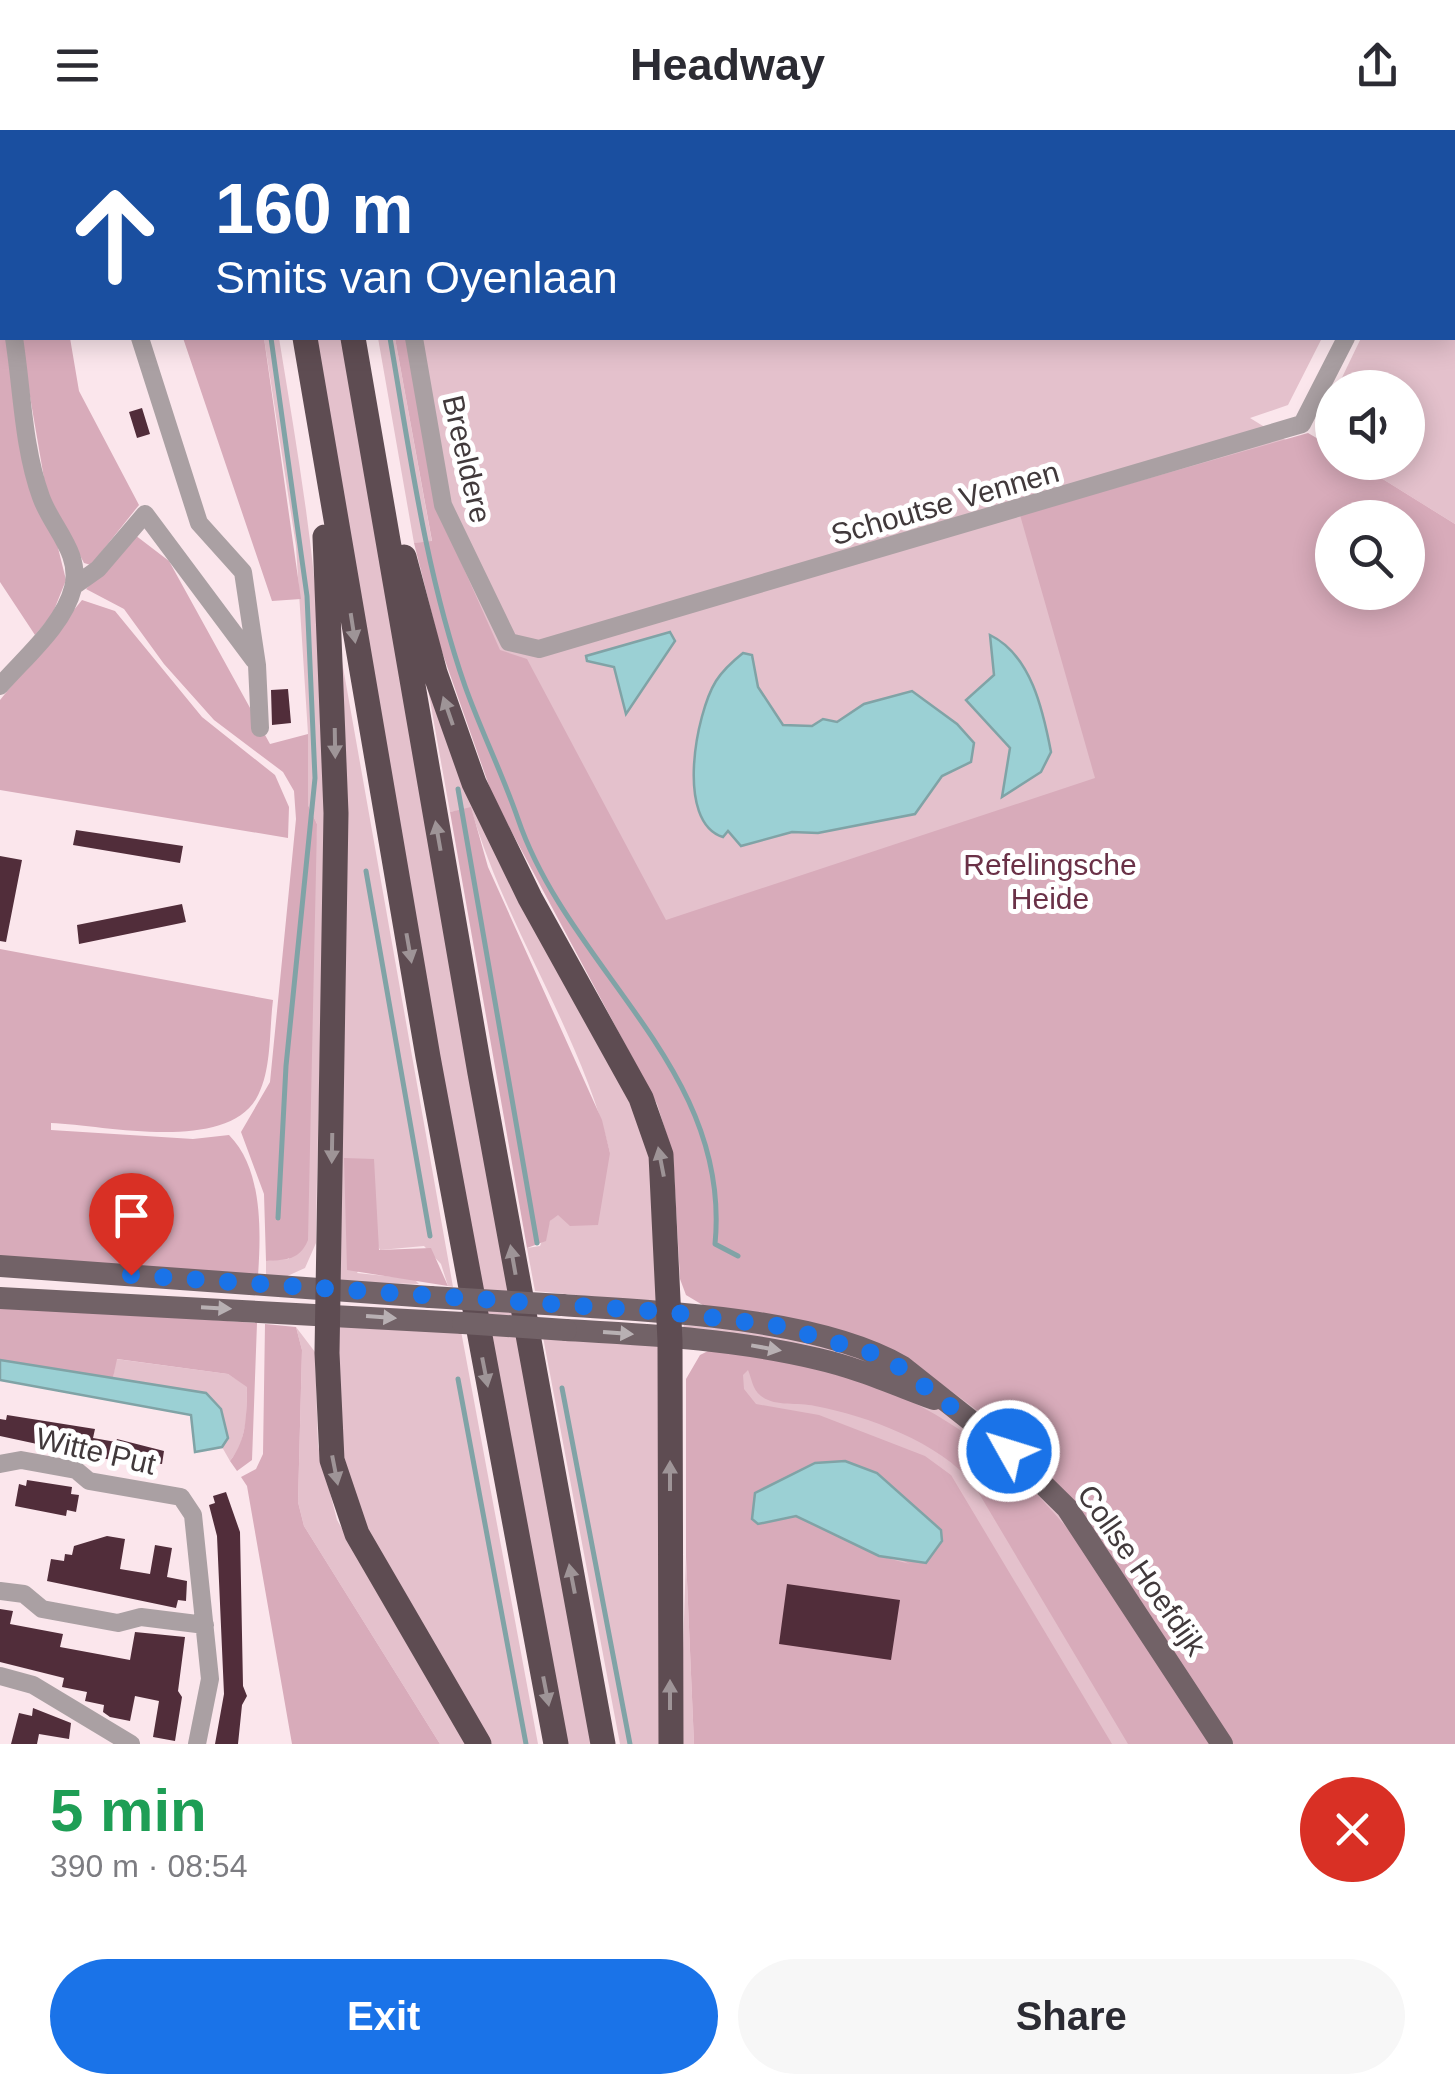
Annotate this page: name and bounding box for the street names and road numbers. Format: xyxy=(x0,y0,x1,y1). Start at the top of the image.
street label: Breeldere xyxy=(436,392,498,526)
street label: Schoutse Vennen xyxy=(827,455,1063,551)
street label: Witte Put xyxy=(33,1421,160,1481)
street label: Collse Hoefdijk xyxy=(1071,1479,1213,1662)

